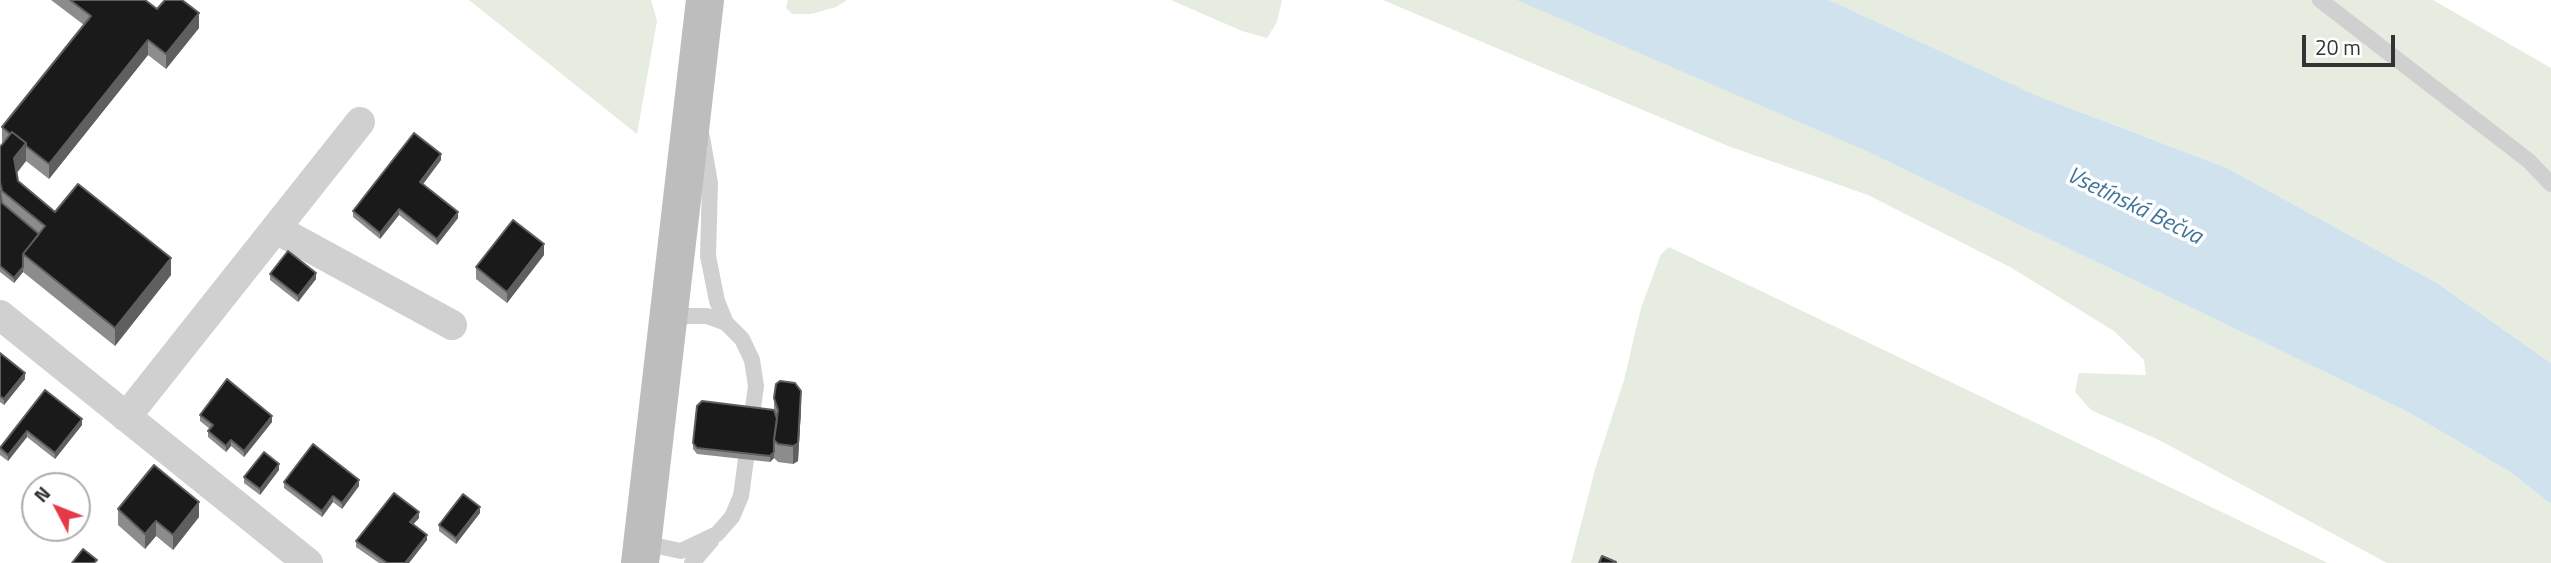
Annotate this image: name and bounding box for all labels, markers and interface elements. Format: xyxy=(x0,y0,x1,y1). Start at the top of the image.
scale bar xyxy=(2306,21,2399,65)
text: 20 m xyxy=(2315,31,2361,63)
water label: Vsetínská Bečva xyxy=(2062,162,2206,252)
north arrow xyxy=(21,472,91,542)
text: N xyxy=(26,479,57,509)

